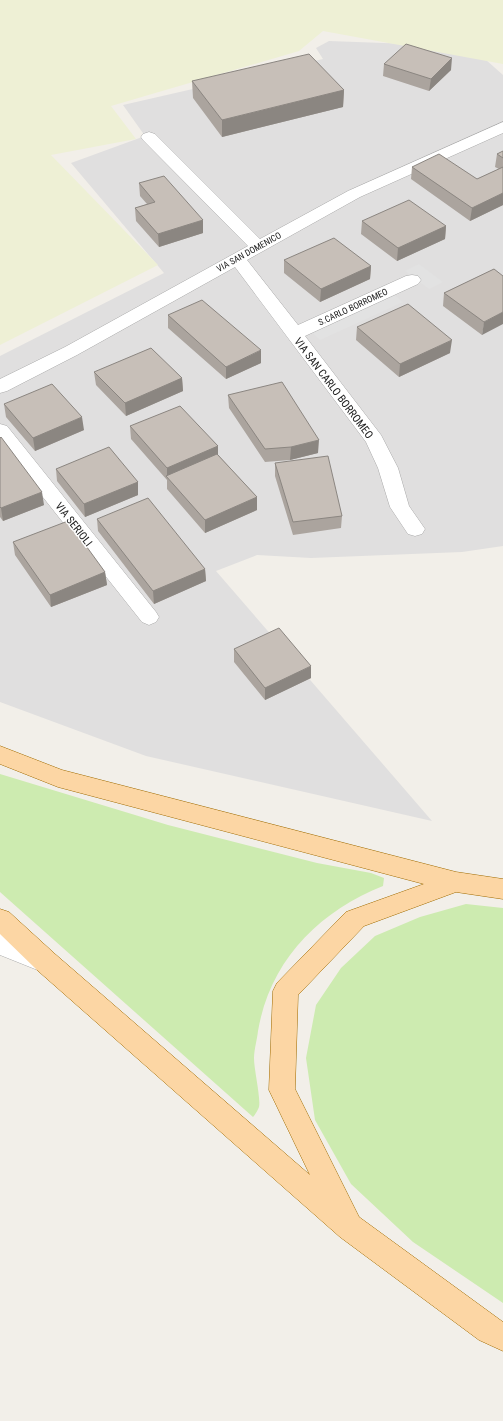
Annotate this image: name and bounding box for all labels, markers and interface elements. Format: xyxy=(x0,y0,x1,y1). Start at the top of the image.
street label: VIA SAN DOMENICO xyxy=(215,230,283,274)
street label: S.CARLO BORROMEO xyxy=(317,287,389,327)
street label: VIA SAN CARLO BORROMEO xyxy=(291,335,376,441)
street label: VIA SERIOLI xyxy=(52,500,95,549)

